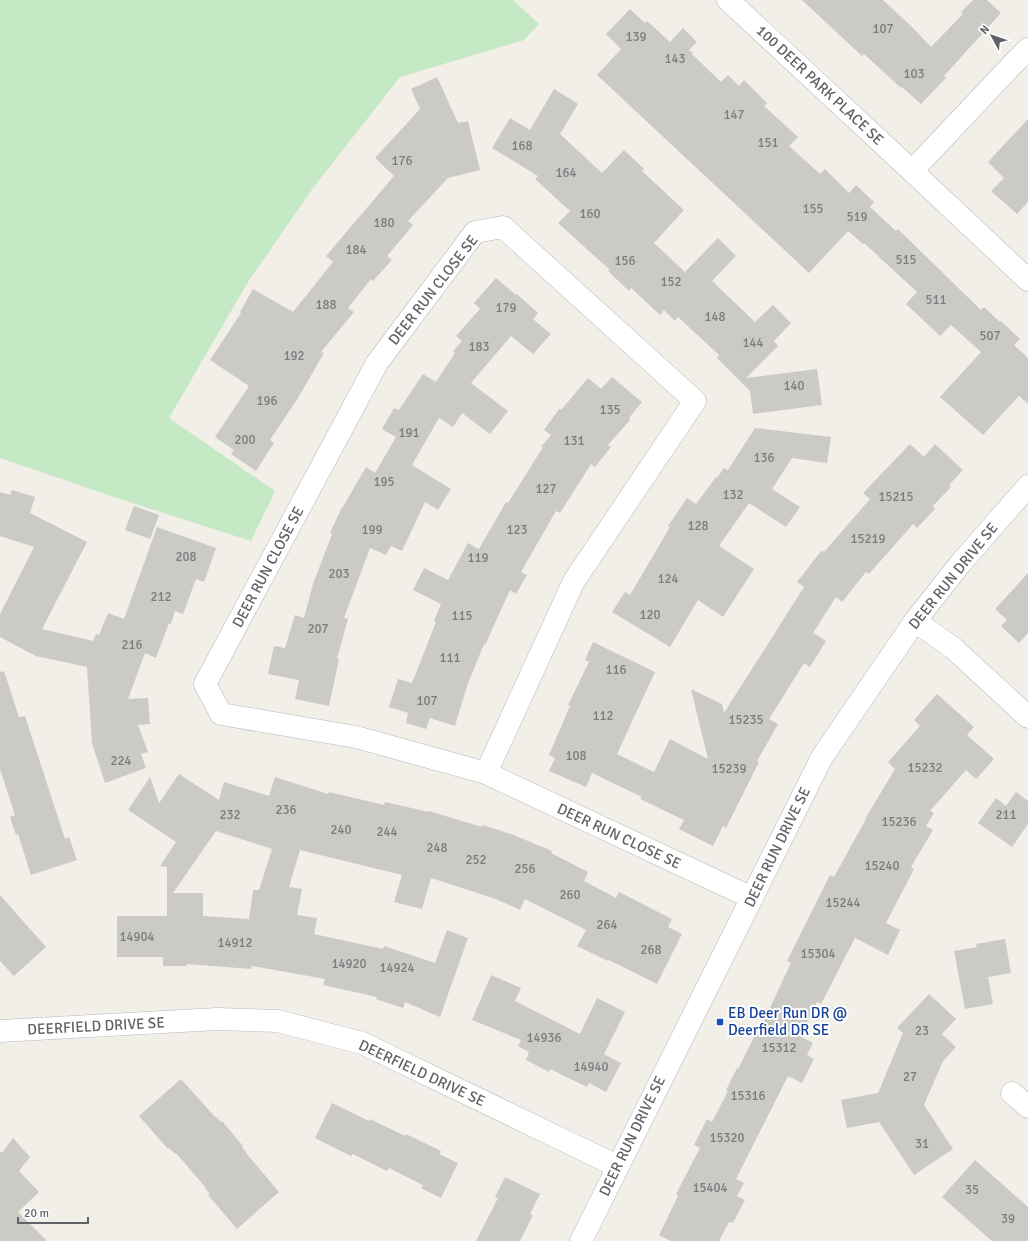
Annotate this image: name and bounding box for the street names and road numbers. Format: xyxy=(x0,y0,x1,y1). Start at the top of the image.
street label: 100 DEER PARK PLACE SE xyxy=(753,21,887,149)
street label: DEER RUN CLOSE SE xyxy=(384,231,482,349)
street label: DEER RUN CLOSE SE xyxy=(228,503,308,631)
street label: DEER RUN DRIVE SE xyxy=(905,519,1001,633)
street label: DEER RUN DRIVE SE xyxy=(740,784,814,910)
street label: DEER RUN CLOSE SE xyxy=(554,799,684,873)
street label: DEERFIELD DRIVE SE xyxy=(27,1013,165,1039)
street label: DEERFIELD DRIVE SE xyxy=(356,1036,488,1110)
street label: DEER RUN DRIVE SE xyxy=(595,1073,669,1199)

